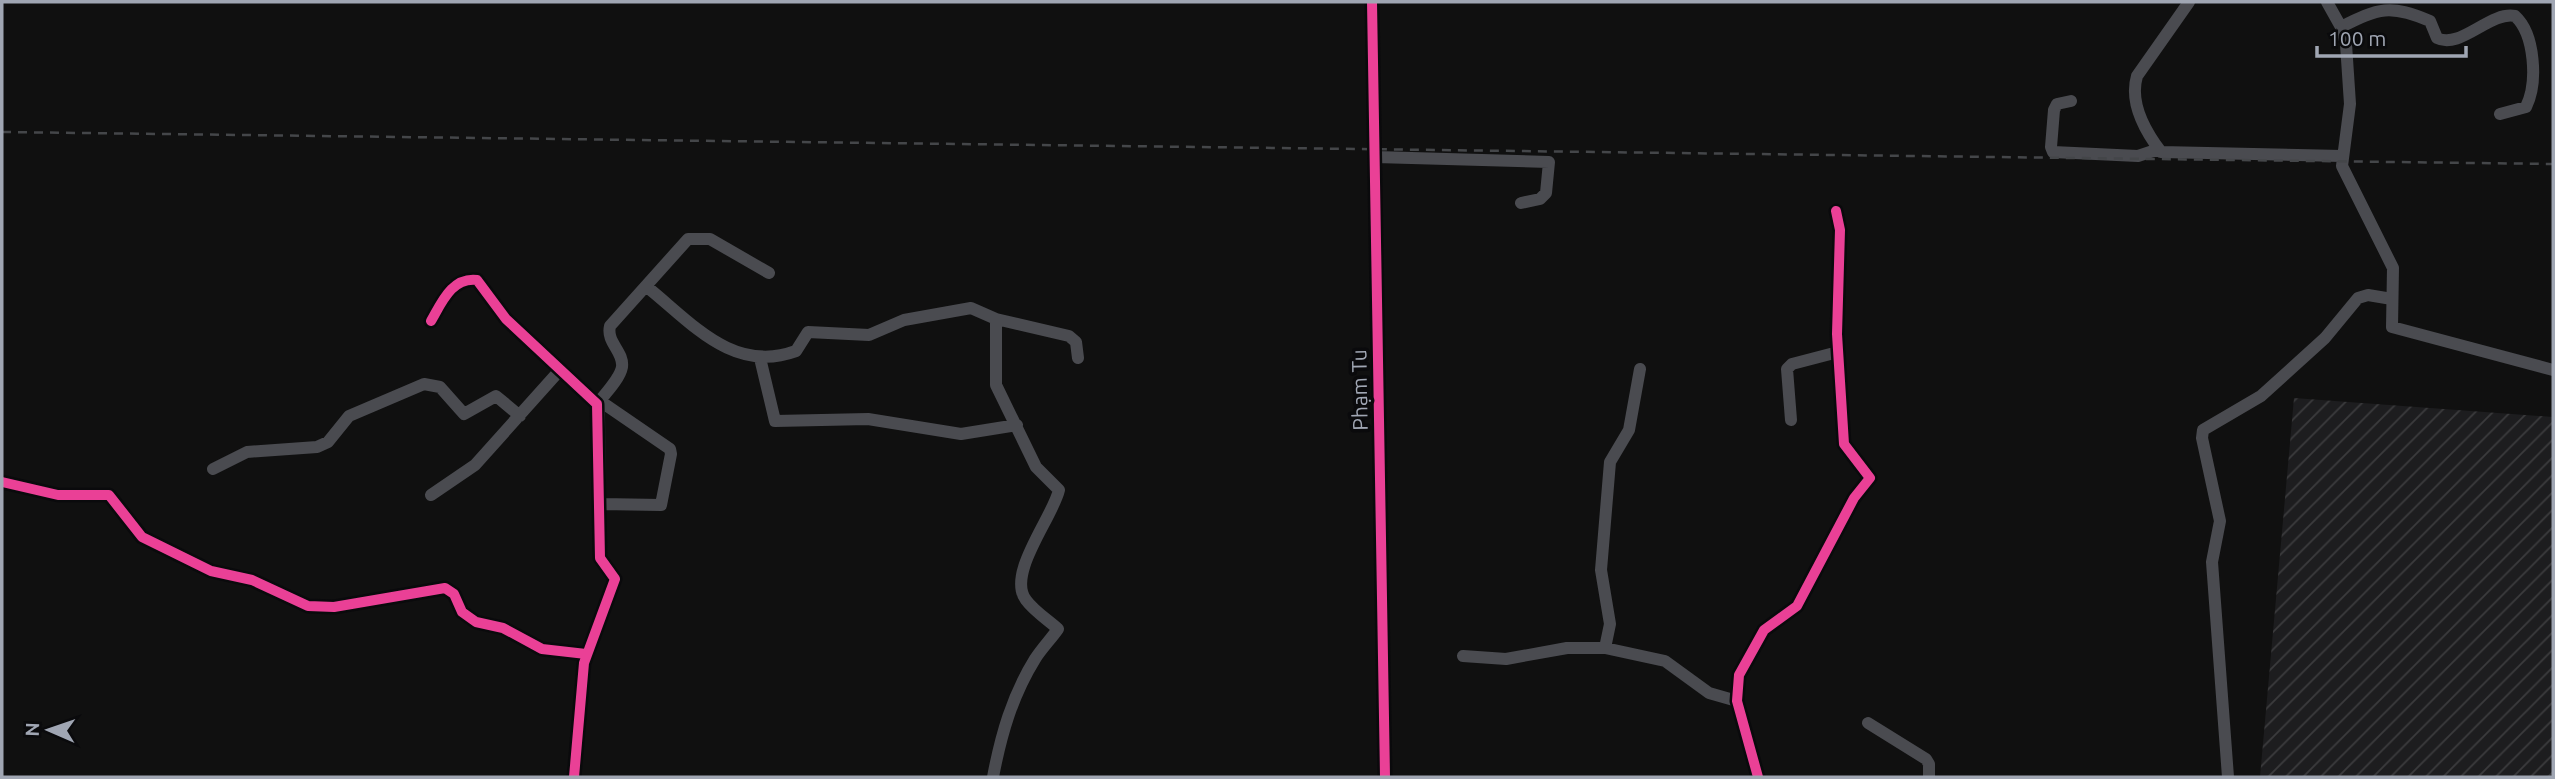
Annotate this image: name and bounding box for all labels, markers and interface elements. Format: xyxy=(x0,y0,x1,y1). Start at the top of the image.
scale bar xyxy=(2317,14,2466,58)
text: 100 m xyxy=(2328,26,2386,50)
street label: Phạm Tu xyxy=(1346,349,1372,431)
north arrow xyxy=(14,695,84,765)
text: N xyxy=(21,722,43,737)

